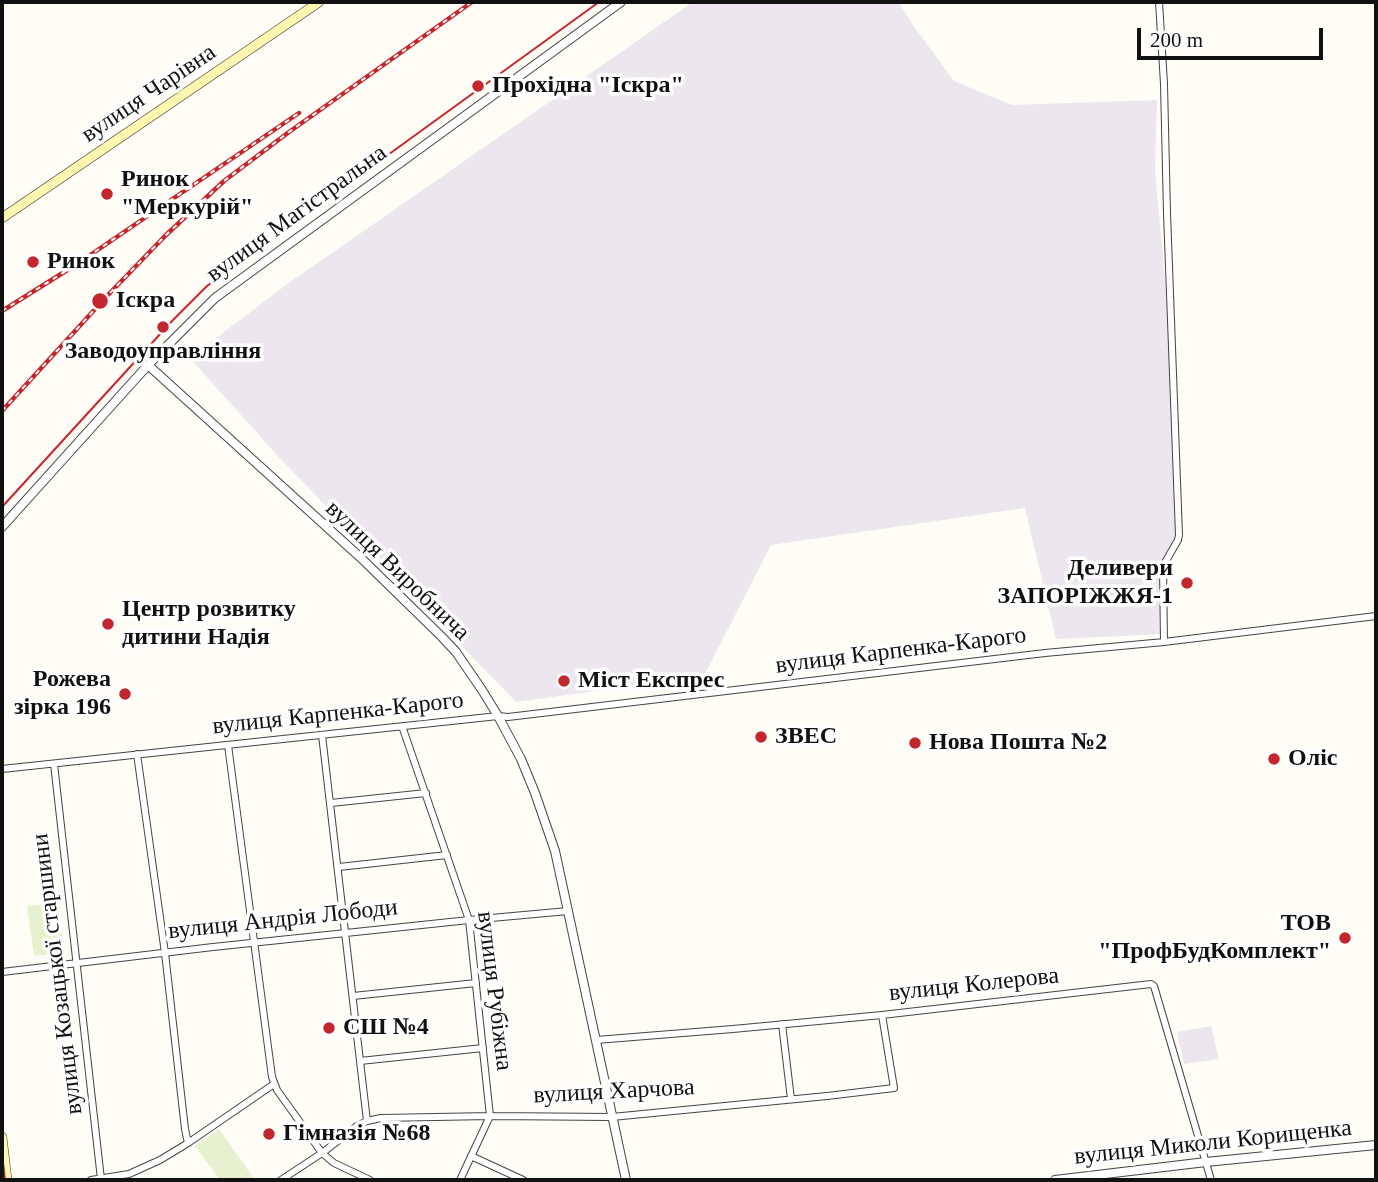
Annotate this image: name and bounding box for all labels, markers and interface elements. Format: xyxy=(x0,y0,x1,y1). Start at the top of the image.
scale bar xyxy=(1140,14,1326,58)
text: 200 m xyxy=(1150,28,1203,52)
street label: вулиця Чарівна xyxy=(76,38,222,150)
place label: Прохідна "Іскра" xyxy=(492,72,684,100)
marker: Прохідна "Іскра" xyxy=(470,78,486,94)
street label: вулиця Магістральна xyxy=(201,139,393,289)
place label: Ринок "Меркурій" xyxy=(121,166,253,222)
marker: Ринок "Меркурій" xyxy=(99,186,115,202)
place label: Ринок xyxy=(47,248,115,276)
marker: Ринок xyxy=(25,254,41,270)
place label: Іскра xyxy=(116,287,175,315)
marker: Іскра xyxy=(90,291,110,311)
marker: Заводоуправління xyxy=(155,319,171,335)
place label: Заводоуправління xyxy=(65,338,261,366)
street label: вулиця Виробнича xyxy=(319,495,475,647)
place label: Деливери ЗАПОРІЖЖЯ-1 xyxy=(997,555,1173,611)
marker: Деливери ЗАПОРІЖЖЯ-1 xyxy=(1179,575,1195,591)
place label: Центр розвитку дитини Надія xyxy=(122,596,296,652)
marker: Центр розвитку дитини Надія xyxy=(100,616,116,632)
street label: вулиця Карпенка-Карого xyxy=(774,621,1028,681)
place label: Рожева зірка 196 xyxy=(14,666,111,722)
place label: Мiст Експрес xyxy=(578,667,724,695)
marker: Мiст Експрес xyxy=(556,673,572,689)
marker: Рожева зірка 196 xyxy=(117,686,133,702)
street label: вулиця Карпенка-Карого xyxy=(211,686,465,742)
place label: ЗВЕС xyxy=(775,723,837,751)
marker: ЗВЕС xyxy=(753,729,769,745)
place label: Нова Пошта №2 xyxy=(929,729,1107,757)
marker: Нова Пошта №2 xyxy=(907,735,923,751)
place label: Оліс xyxy=(1288,745,1337,773)
marker: Оліс xyxy=(1266,751,1282,767)
street label: вулиця Козацької старшини xyxy=(26,832,90,1116)
street label: вулиця Андрія Лободи xyxy=(167,894,399,946)
street label: вулиця Рубіжна xyxy=(470,910,518,1072)
place label: ТОВ "ПрофБудКомплект" xyxy=(1098,910,1331,966)
marker: ТОВ "ПрофБудКомплект" xyxy=(1337,930,1353,946)
street label: вулиця Колерова xyxy=(887,962,1061,1008)
place label: СШ №4 xyxy=(343,1014,429,1042)
marker: СШ №4 xyxy=(321,1020,337,1036)
street label: вулиця Харчова xyxy=(533,1073,695,1111)
street label: вулиця Миколи Корищенка xyxy=(1073,1114,1353,1172)
place label: Гімназія №68 xyxy=(283,1120,431,1148)
marker: Гімназія №68 xyxy=(261,1126,277,1142)

